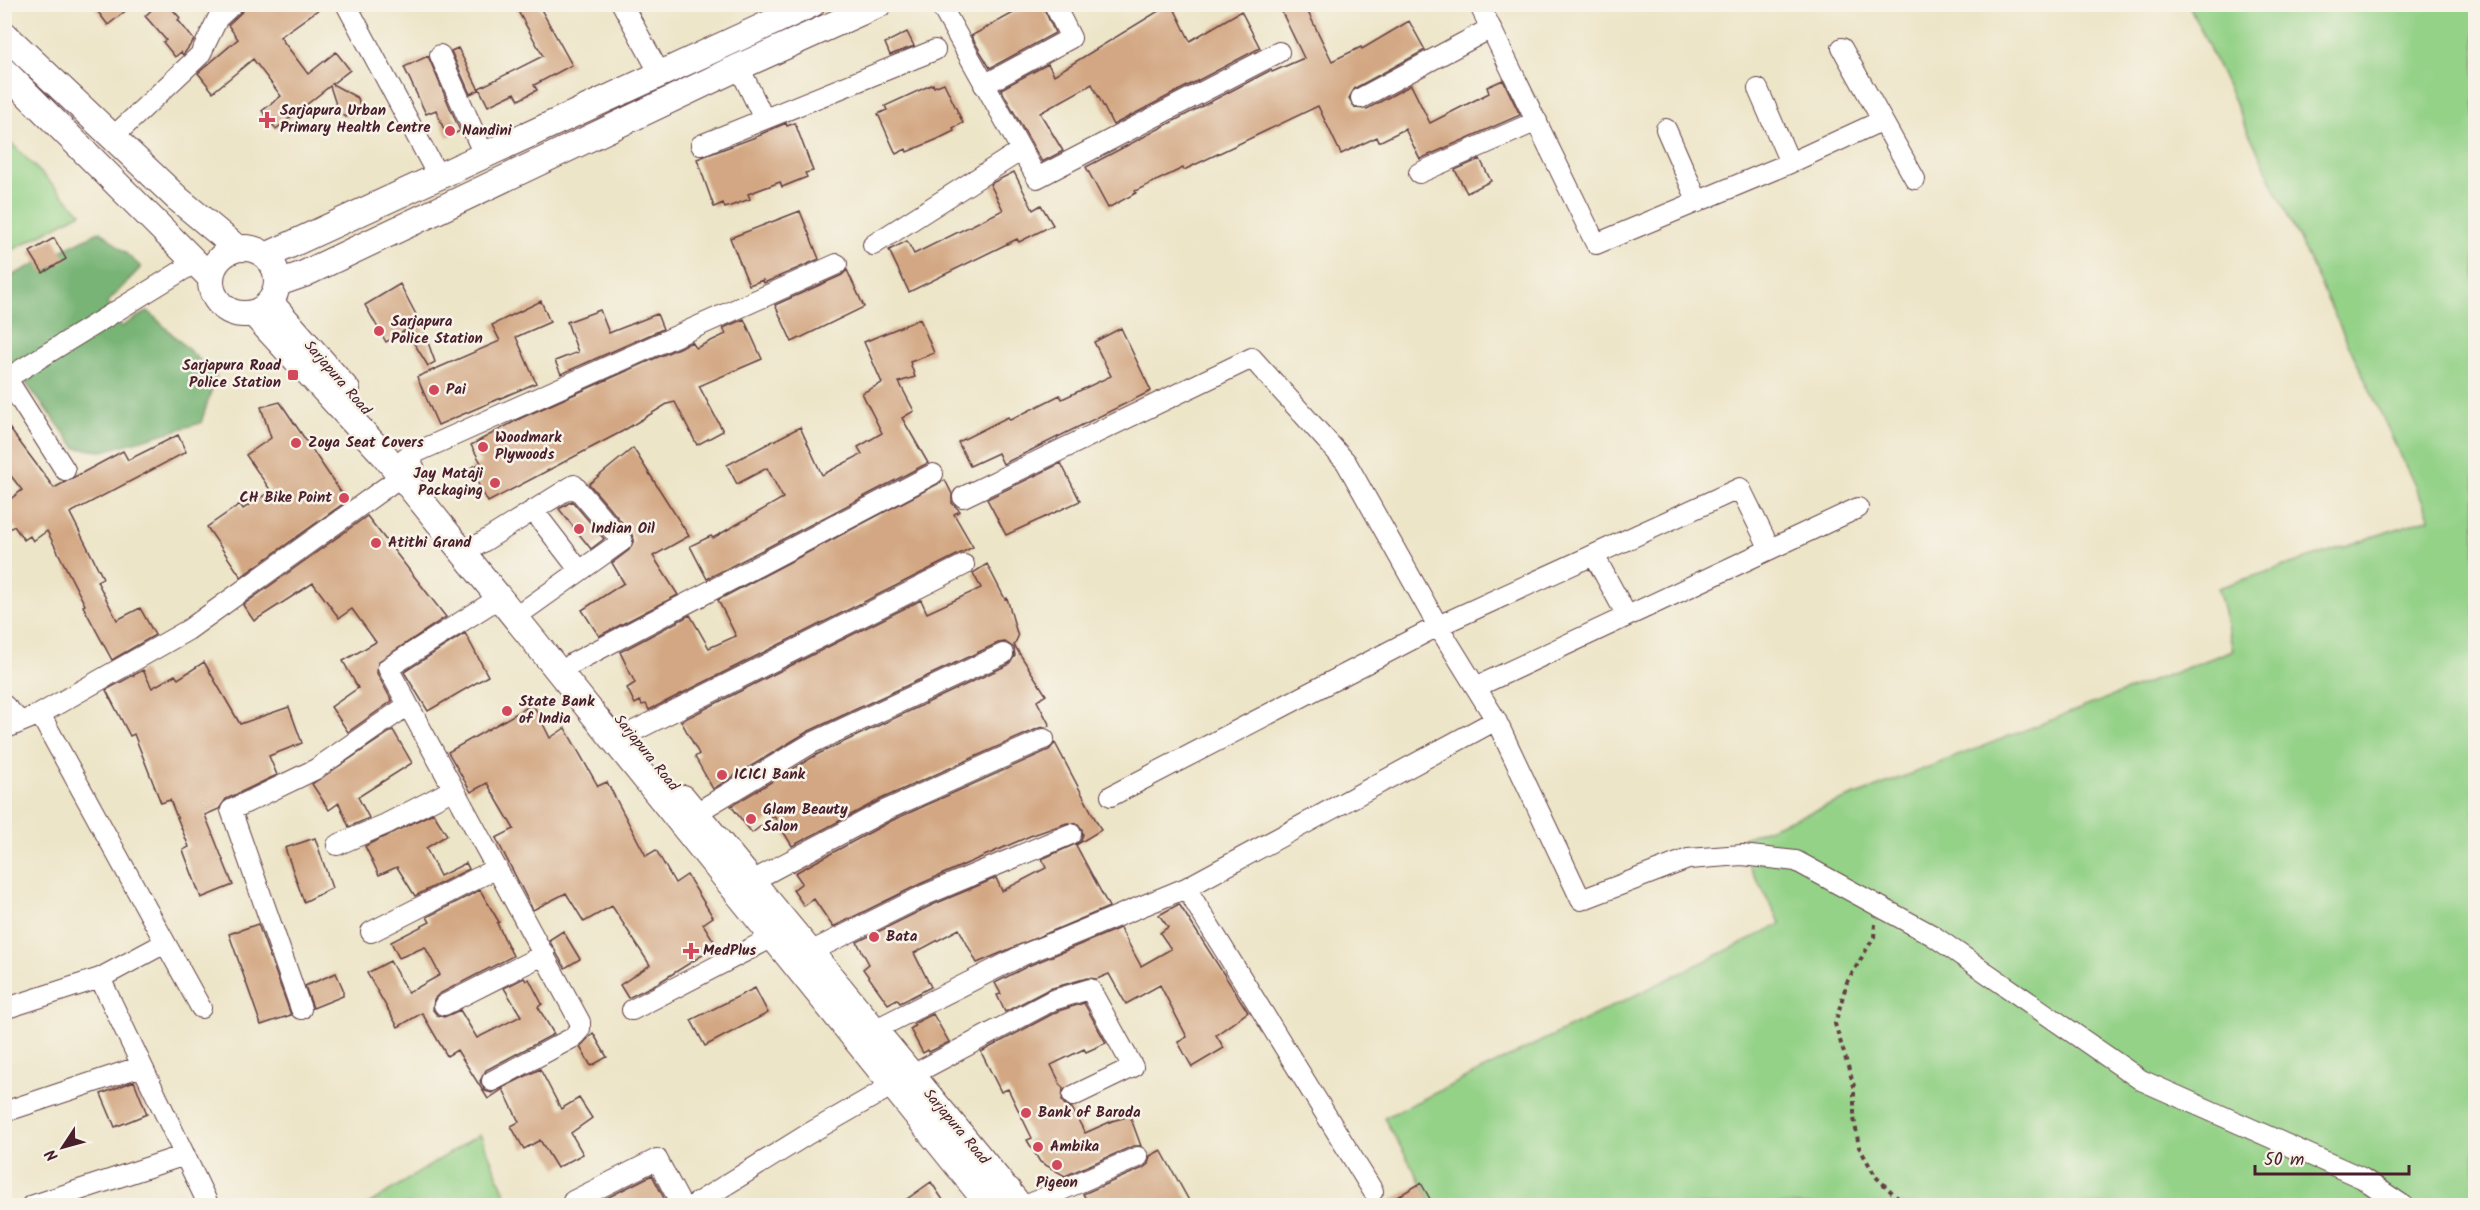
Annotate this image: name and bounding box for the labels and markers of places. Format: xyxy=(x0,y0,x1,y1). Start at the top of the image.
place label: Sarjapura Urban Primary Health Centre xyxy=(280,99,431,140)
marker: Sarjapura Urban Primary Health Centre xyxy=(258,111,276,129)
place label: Nandini xyxy=(462,119,513,143)
marker: Nandini xyxy=(443,124,457,138)
place label: Sarjapura Police Station xyxy=(391,310,483,351)
marker: Sarjapura Police Station xyxy=(372,324,386,338)
place label: Sarjapura Road Police Station xyxy=(182,354,282,395)
marker: Sarjapura Road Police Station xyxy=(286,368,300,382)
place label: Pai xyxy=(446,378,467,402)
marker: Pai xyxy=(427,383,441,397)
place label: Woodmark Plywoods xyxy=(495,426,562,467)
place label: Zoya Seat Covers xyxy=(308,431,424,455)
marker: Zoya Seat Covers xyxy=(289,436,303,450)
marker: Woodmark Plywoods xyxy=(476,440,490,454)
place label: Jay Mataji Packaging xyxy=(413,462,484,503)
marker: Jay Mataji Packaging xyxy=(488,476,502,490)
place label: CH Bike Point xyxy=(239,486,332,510)
marker: CH Bike Point xyxy=(337,491,351,505)
place label: Indian Oil xyxy=(591,517,655,541)
marker: Indian Oil xyxy=(572,522,586,536)
place label: Atithi Grand xyxy=(388,531,472,555)
marker: Atithi Grand xyxy=(369,536,383,550)
place label: State Bank of India xyxy=(519,690,595,731)
marker: State Bank of India xyxy=(500,704,514,718)
place label: ICICI Bank xyxy=(734,763,806,787)
marker: ICICI Bank xyxy=(715,768,729,782)
place label: Glam Beauty Salon xyxy=(763,798,848,839)
marker: Glam Beauty Salon xyxy=(744,812,758,826)
place label: Bata xyxy=(886,925,918,949)
marker: Bata xyxy=(867,930,881,944)
place label: MedPlus xyxy=(703,939,756,963)
marker: MedPlus xyxy=(684,944,698,958)
place label: Bank of Baroda xyxy=(1038,1101,1141,1125)
marker: Bank of Baroda xyxy=(1019,1106,1033,1120)
place label: Ambika xyxy=(1050,1135,1100,1159)
marker: Ambika xyxy=(1031,1140,1045,1154)
marker: Pigeon xyxy=(1050,1158,1064,1172)
place label: Pigeon xyxy=(1036,1171,1078,1195)

